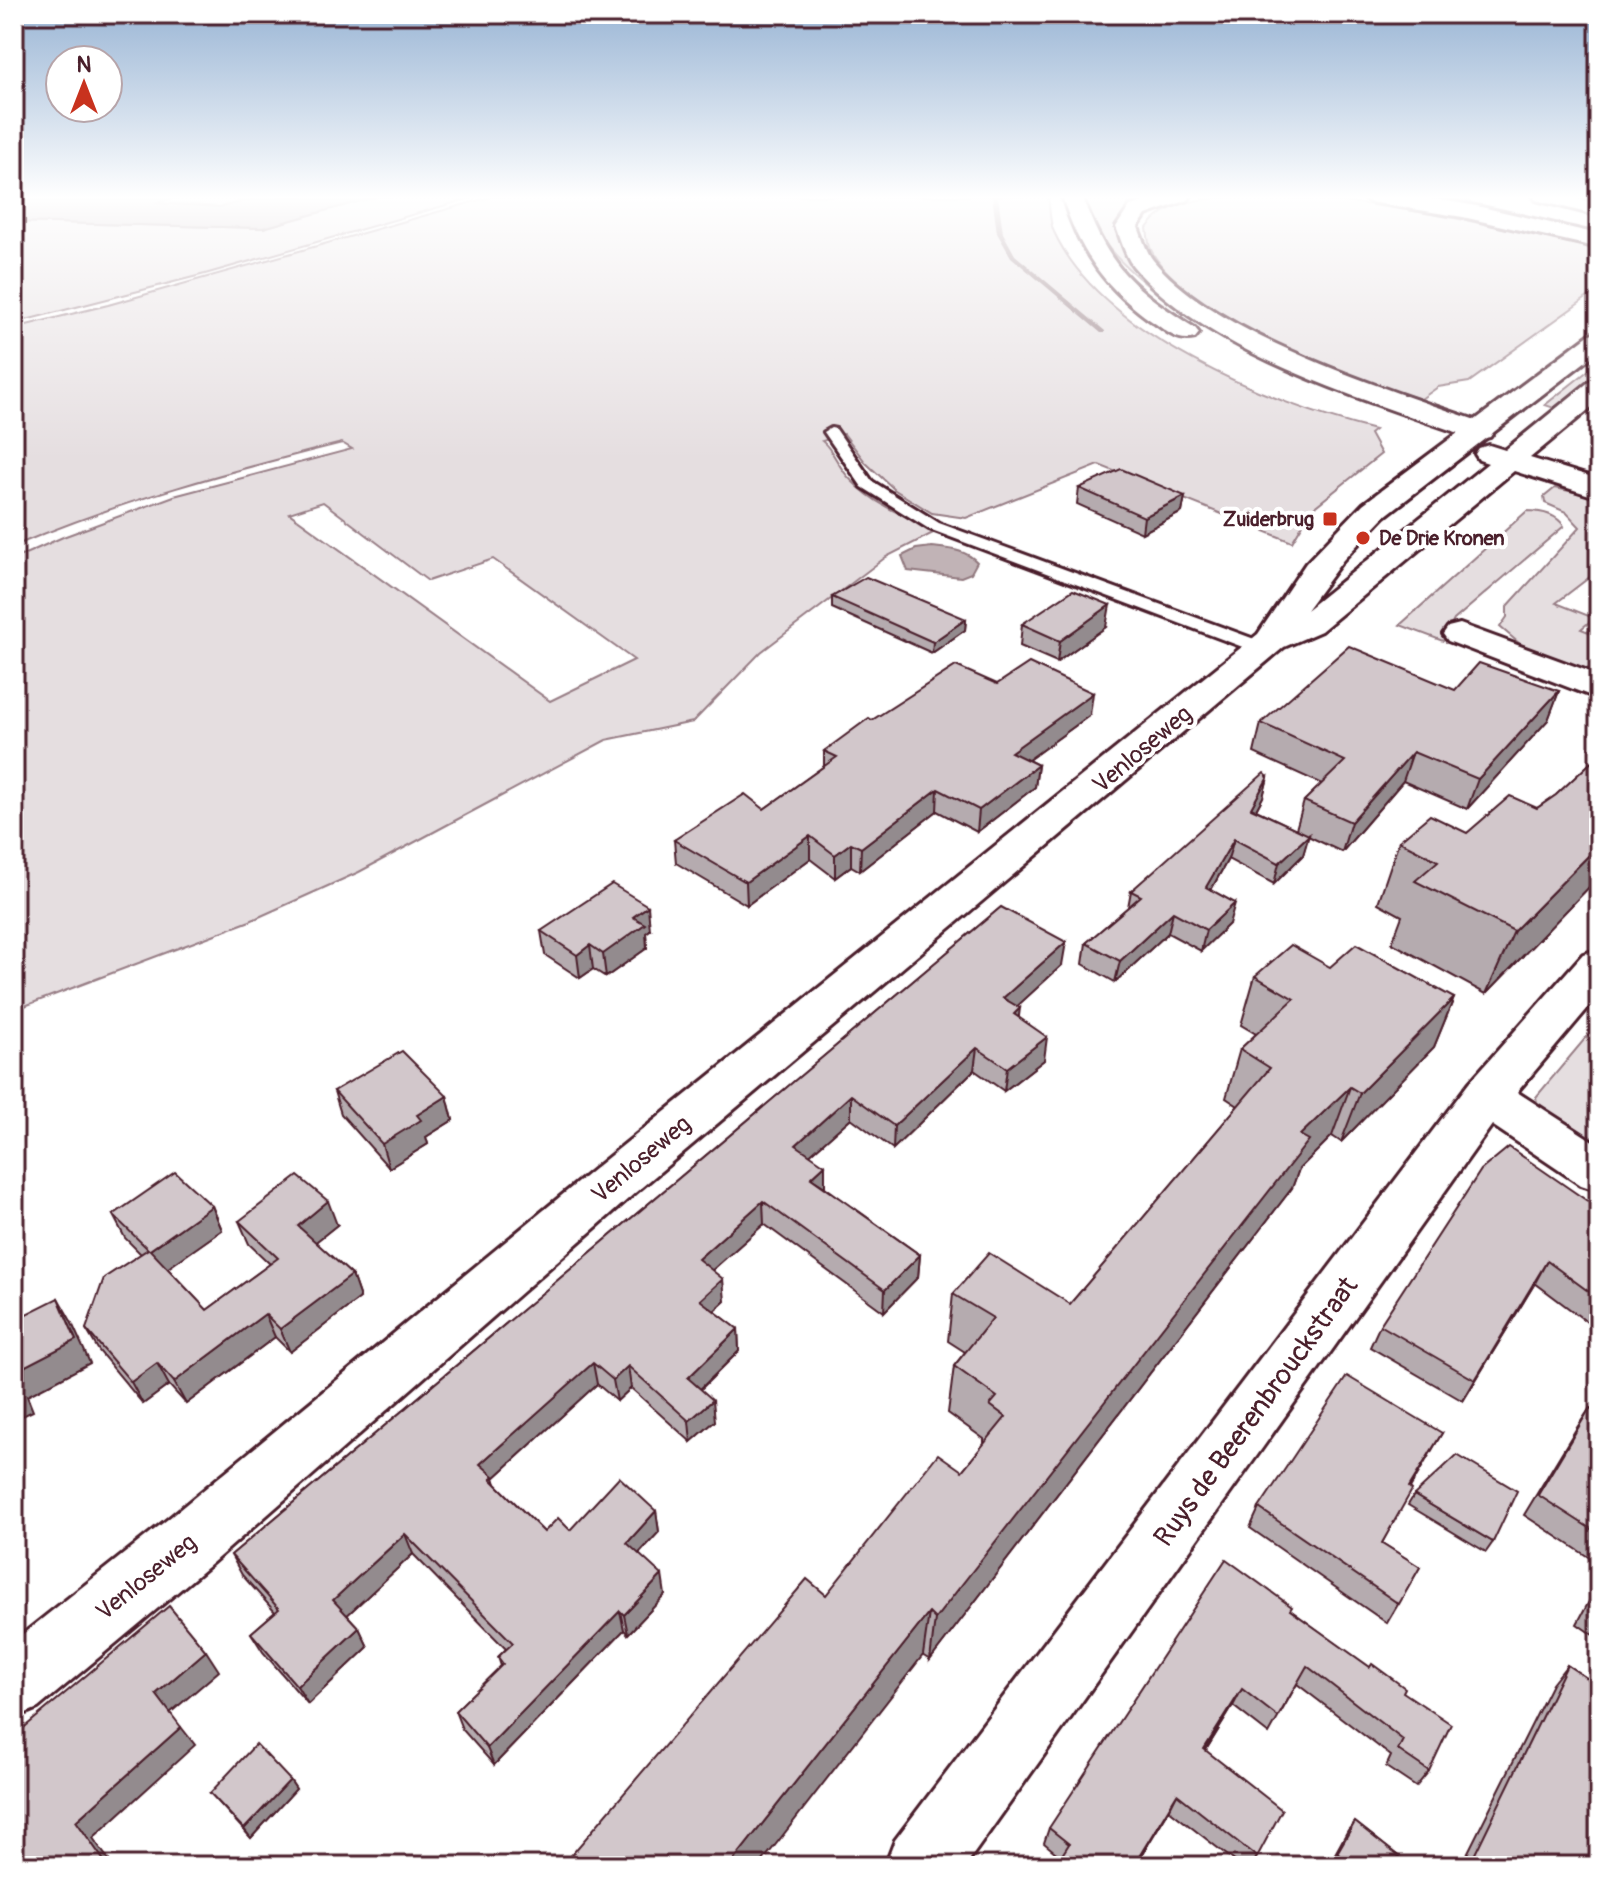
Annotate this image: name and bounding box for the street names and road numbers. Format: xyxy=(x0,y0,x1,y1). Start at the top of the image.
street label: Venloseweg xyxy=(1087,700,1198,799)
street label: Venloseweg xyxy=(586,1110,697,1209)
street label: Ruys de Beerenbrouckstraat xyxy=(1146,1269,1366,1554)
street label: Venloseweg xyxy=(90,1528,202,1627)

